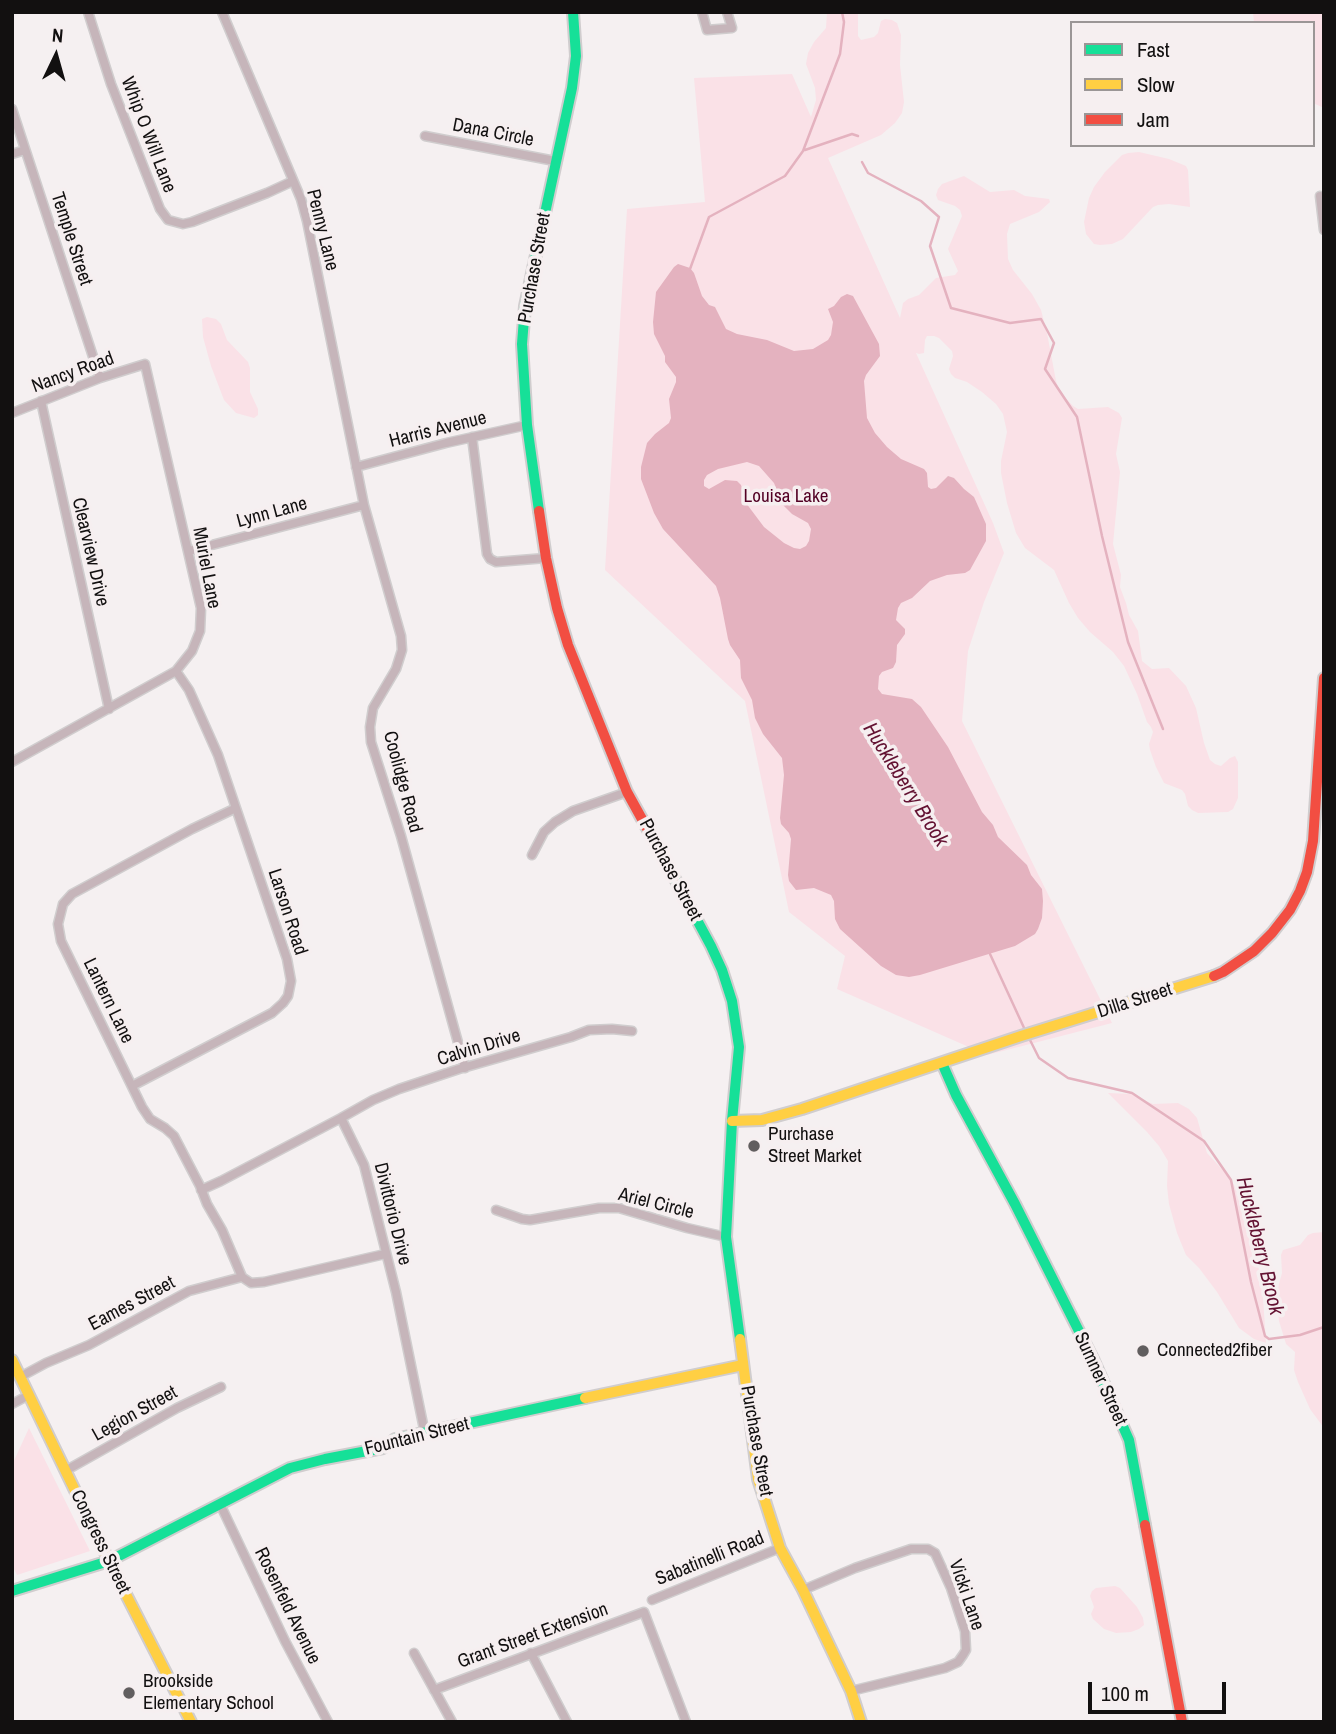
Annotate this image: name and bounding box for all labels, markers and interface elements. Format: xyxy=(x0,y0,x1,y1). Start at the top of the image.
north arrow xyxy=(21,21,91,91)
legend xyxy=(1070,21,1315,147)
text: N xyxy=(51,22,65,49)
text: Fast xyxy=(1137,35,1170,64)
text: Slow xyxy=(1137,70,1174,99)
street label: Whip O Will Lane xyxy=(115,74,181,196)
text: Jam xyxy=(1137,105,1170,134)
street label: Dana Circle xyxy=(450,114,536,152)
street label: Penny Lane xyxy=(301,187,343,273)
street label: Temple Street xyxy=(45,190,97,288)
street label: Purchase Street xyxy=(514,211,556,325)
street label: Nancy Road xyxy=(29,348,117,398)
street label: Harris Avenue xyxy=(387,407,489,453)
park label: Louisa Lake xyxy=(744,486,828,508)
street label: Lynn Lane xyxy=(234,493,310,533)
street label: Clearview Drive xyxy=(66,495,114,609)
street label: Muriel Lane xyxy=(187,525,225,611)
water label: Huckleberry Brook xyxy=(857,718,953,852)
street label: Coolidge Road xyxy=(378,729,426,835)
street label: Purchase Street xyxy=(634,815,706,925)
street label: Larson Road xyxy=(262,866,312,958)
street label: Lantern Lane xyxy=(78,955,138,1047)
street label: Dilla Street xyxy=(1095,978,1175,1024)
street label: Calvin Drive xyxy=(435,1025,523,1071)
place label: Purchase Street Market xyxy=(768,1124,862,1168)
marker: Purchase Street Market xyxy=(746,1138,762,1154)
street label: Divittorio Drive xyxy=(368,1160,416,1268)
water label: Huckleberry Brook xyxy=(1230,1174,1288,1318)
street label: Ariel Circle xyxy=(616,1184,696,1224)
street label: Eames Street xyxy=(85,1272,179,1336)
street label: Sumner Street xyxy=(1068,1329,1132,1429)
place label: Connected2fiber xyxy=(1157,1340,1272,1362)
marker: Connected2fiber xyxy=(1135,1343,1151,1359)
street label: Legion Street xyxy=(89,1381,181,1447)
street label: Purchase Street xyxy=(735,1384,777,1498)
street label: Fountain Street xyxy=(363,1413,471,1461)
street label: Congress Street xyxy=(65,1486,135,1598)
street label: Sabatinelli Road xyxy=(652,1527,768,1591)
street label: Rosenfeld Avenue xyxy=(249,1544,325,1668)
street label: Vicki Lane xyxy=(943,1557,989,1633)
street label: Grant Street Extension xyxy=(455,1598,611,1674)
scale bar xyxy=(1091,1668,1229,1712)
place label: Brookside Elementary School xyxy=(143,1671,274,1715)
text: 100 m xyxy=(1101,1679,1149,1708)
marker: Brookside Elementary School xyxy=(121,1685,137,1701)

